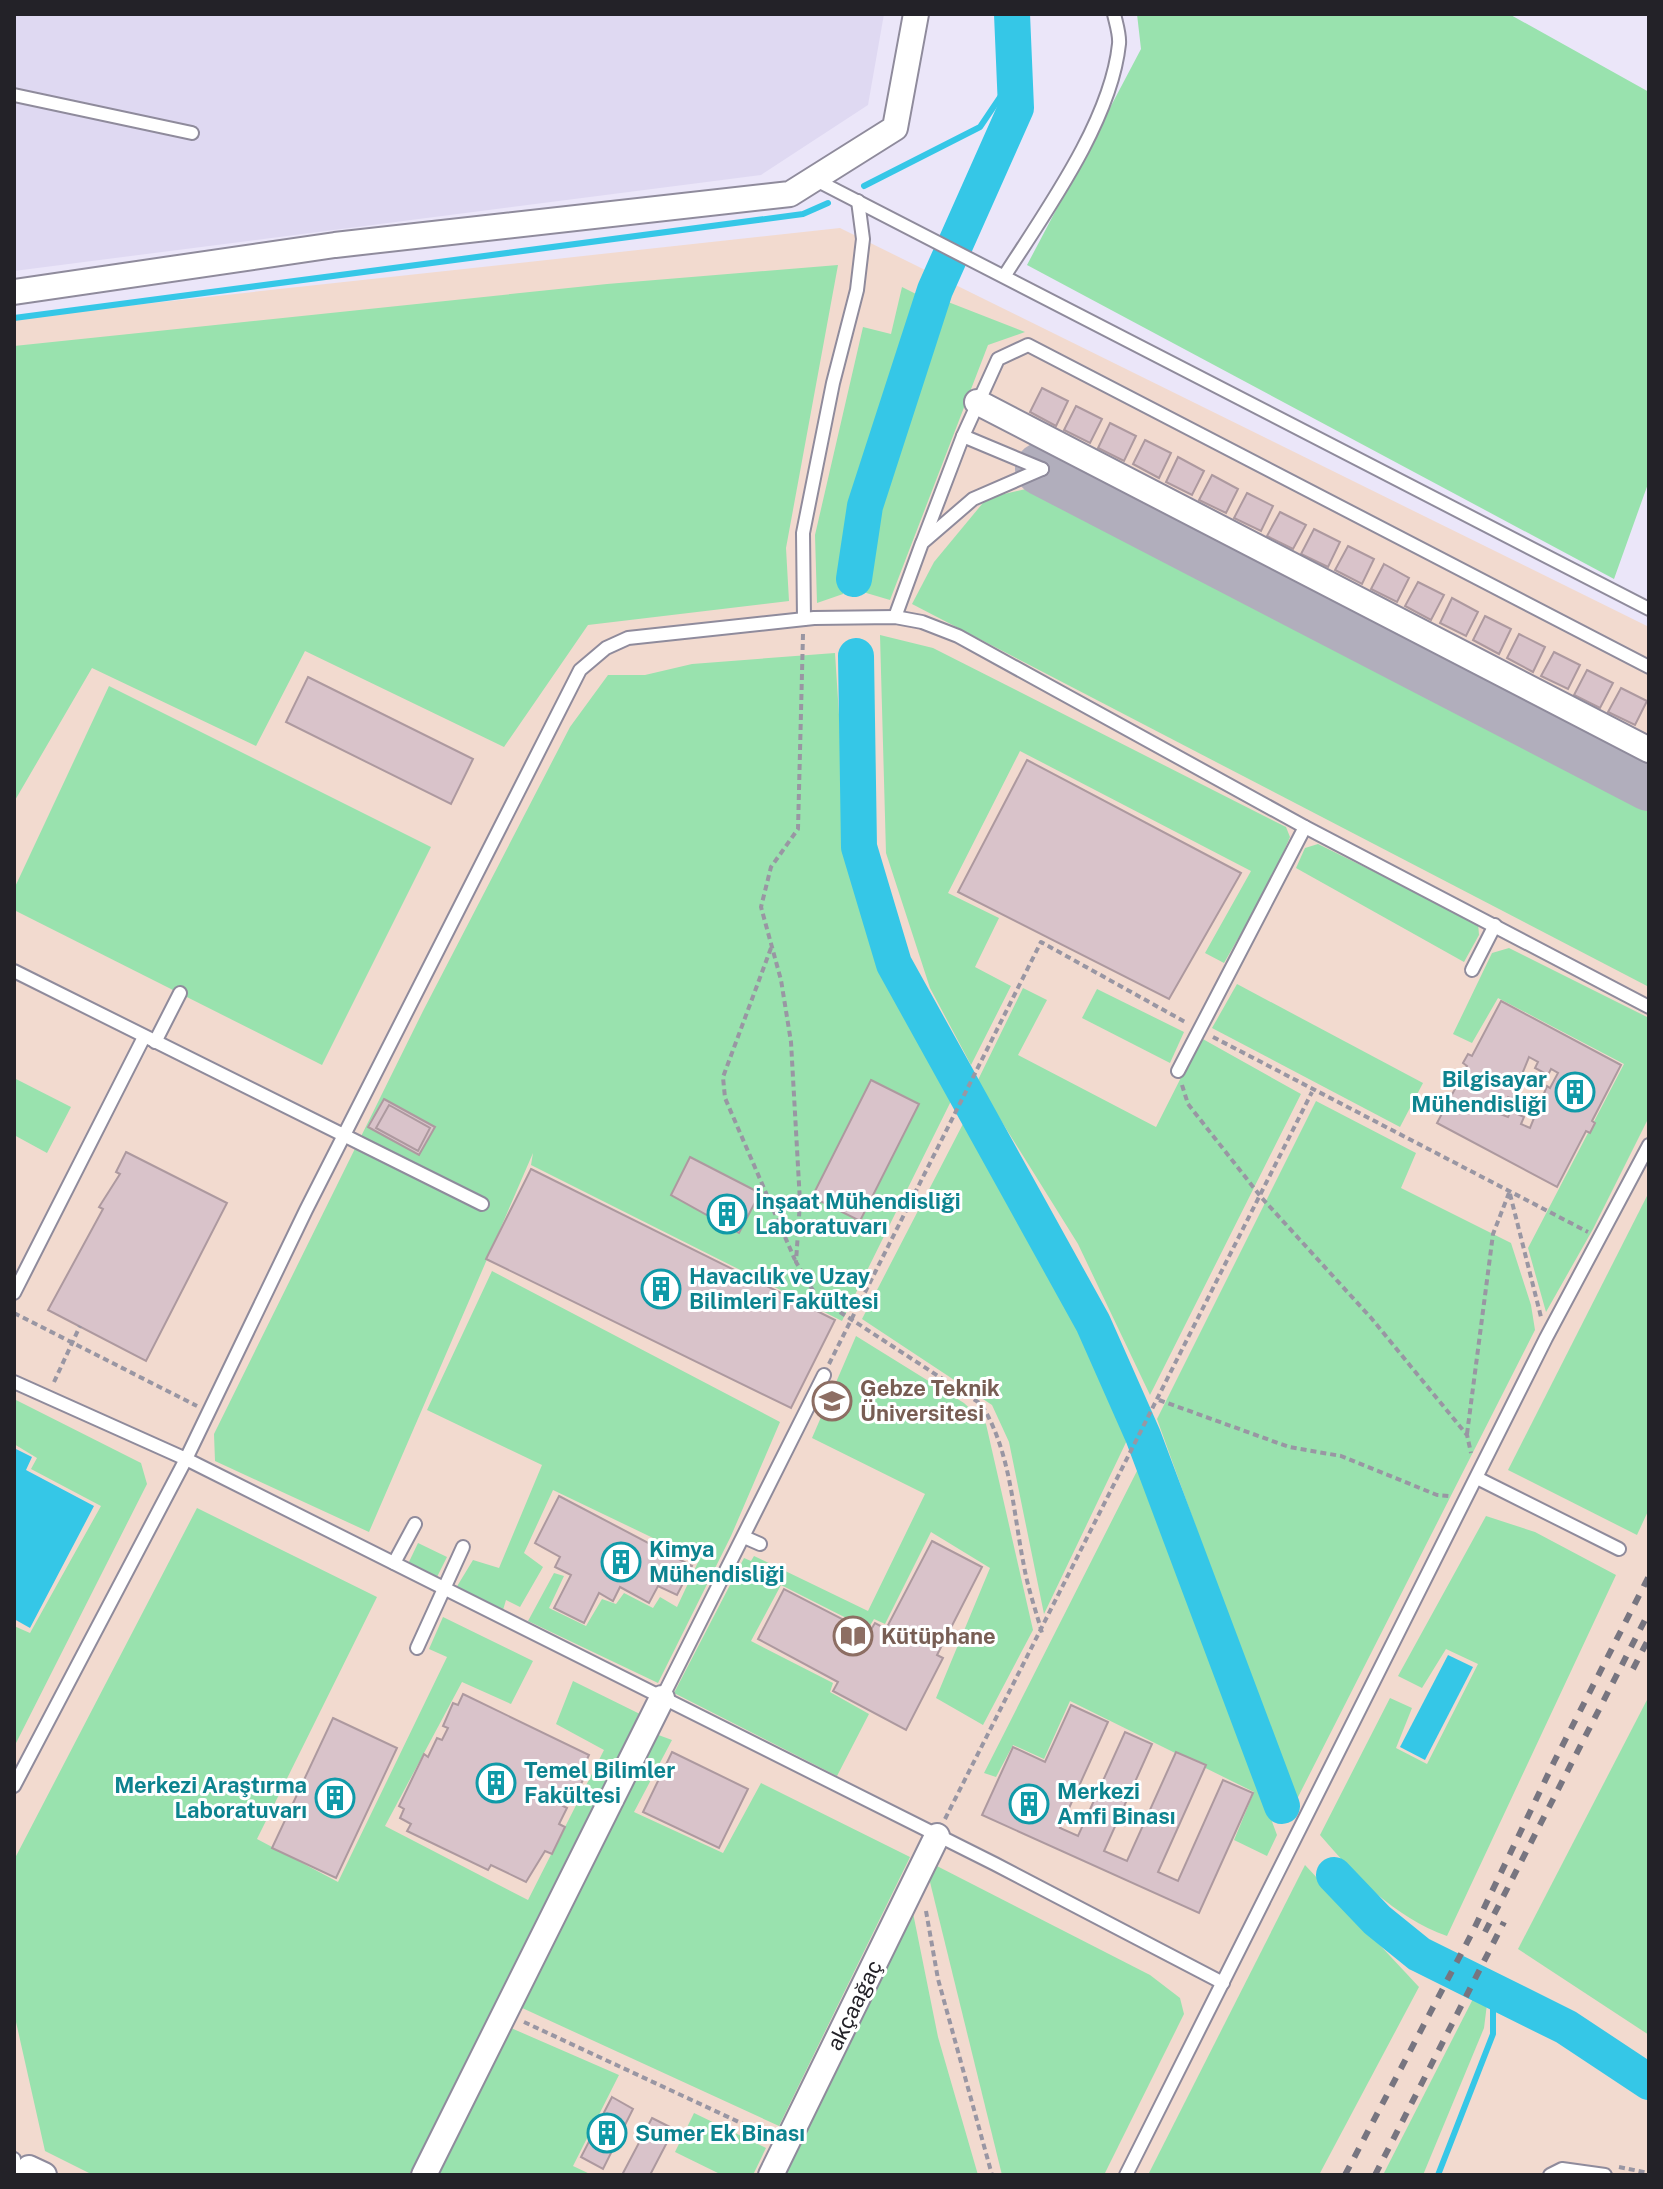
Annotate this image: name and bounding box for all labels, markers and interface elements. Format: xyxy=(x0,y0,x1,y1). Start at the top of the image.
place label: Bilgisayar Mühendisliği xyxy=(1411,1066,1547,1117)
building icon: Bilgisayar Mühendisliği xyxy=(1554,1071,1596,1113)
place label: İnşaat Mühendisliği Laboratuvarı xyxy=(755,1188,961,1239)
building icon: İnşaat Mühendisliği Laboratuvarı xyxy=(706,1193,748,1235)
place label: Havacılık ve Uzay Bilimleri Fakültesi xyxy=(689,1263,879,1314)
building icon: Havacılık ve Uzay Bilimleri Fakültesi xyxy=(640,1268,682,1310)
place label: Gebze Teknik Üniversitesi xyxy=(860,1375,1000,1426)
school or university icon: Gebze Teknik Üniversitesi xyxy=(811,1380,853,1422)
place label: Kimya Mühendisliği xyxy=(649,1536,785,1587)
building icon: Kimya Mühendisliği xyxy=(600,1541,642,1583)
library icon: Kütüphane xyxy=(832,1615,874,1657)
place label: Kütüphane xyxy=(881,1623,996,1649)
place label: Temel Bilimler Fakültesi xyxy=(524,1757,675,1808)
building icon: Temel Bilimler Fakültesi xyxy=(475,1762,517,1804)
place label: Merkezi Araştırma Laboratuvarı xyxy=(114,1772,307,1823)
building icon: Merkezi Araştırma Laboratuvarı xyxy=(314,1777,356,1819)
place label: Merkezi Amfi Binası xyxy=(1057,1778,1176,1829)
building icon: Merkezi Amfi Binası xyxy=(1008,1783,1050,1825)
street label: akçaağaç xyxy=(821,1955,887,2055)
building icon: Sumer Ek Binası xyxy=(586,2112,628,2154)
place label: Sumer Ek Binası xyxy=(635,2120,805,2146)

